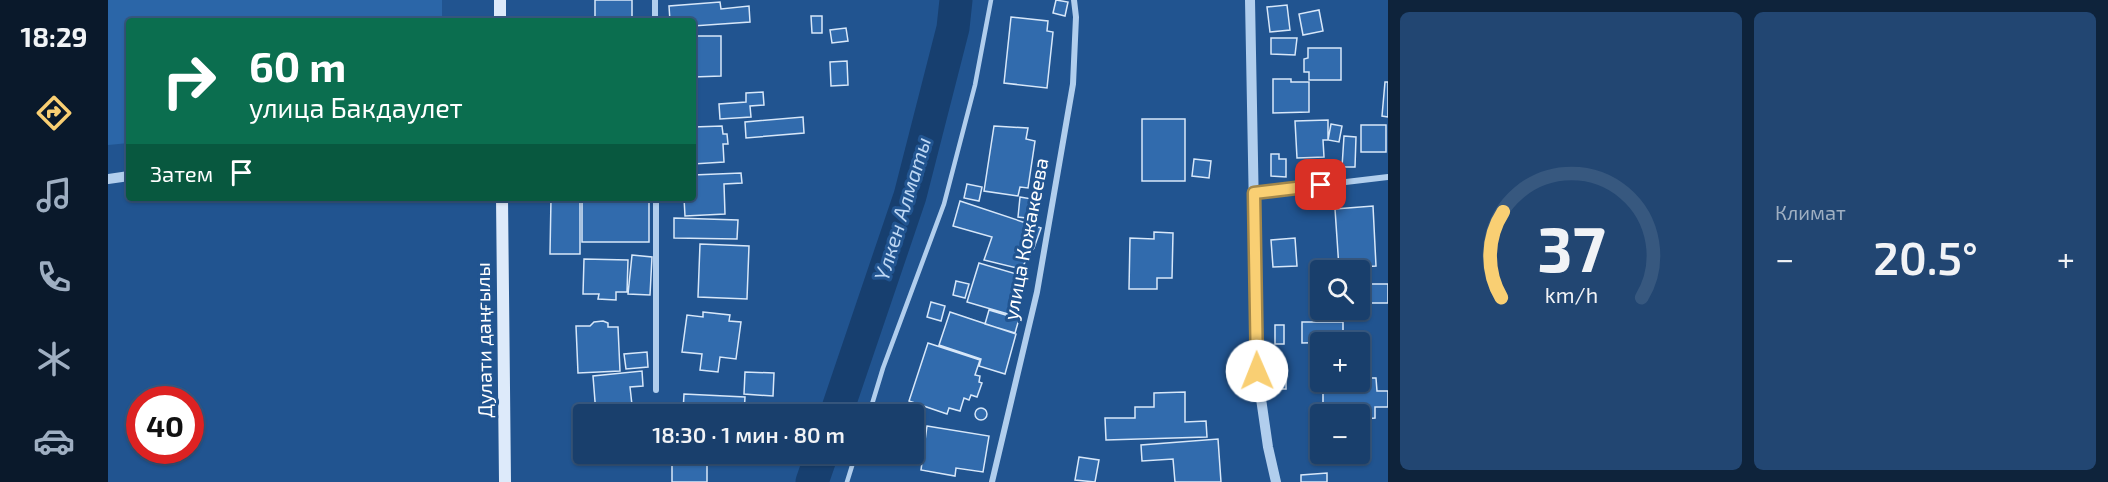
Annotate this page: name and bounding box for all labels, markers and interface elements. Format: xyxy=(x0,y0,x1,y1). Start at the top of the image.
text: 18:29 xyxy=(20,20,88,52)
text: 60 m xyxy=(249,40,346,90)
icon: right xyxy=(150,42,228,120)
text: улица Бакдаулет xyxy=(249,91,463,123)
icon: directions xyxy=(33,92,75,134)
water label: Үлкен Алматы xyxy=(868,134,935,283)
icon: arrive xyxy=(225,156,258,189)
street label: улица Кожакеева xyxy=(998,156,1053,322)
pin xyxy=(1295,159,1346,210)
text: Затем xyxy=(150,160,213,186)
icon: arrive xyxy=(1304,168,1337,201)
icon: music xyxy=(33,174,75,216)
text: Климат xyxy=(1775,200,1846,224)
text: 37 xyxy=(1537,210,1605,285)
text: 20.5° xyxy=(1873,230,1978,284)
text: − xyxy=(1775,238,1794,278)
text: + xyxy=(2057,238,2075,278)
icon: phone xyxy=(33,256,75,298)
map controls xyxy=(1310,260,1370,464)
button: search xyxy=(1310,260,1370,320)
street label: Дулати даңғылы xyxy=(470,262,497,418)
text: km/h xyxy=(1544,282,1598,307)
button: + xyxy=(1310,332,1370,392)
icon: climate xyxy=(33,338,75,380)
position arrow xyxy=(1225,339,1289,403)
speed limit sign: 40 xyxy=(126,386,204,464)
button: − xyxy=(1310,404,1370,464)
icon: car xyxy=(33,420,75,462)
text: 18:30 · 1 мин · 80 m xyxy=(652,421,845,447)

